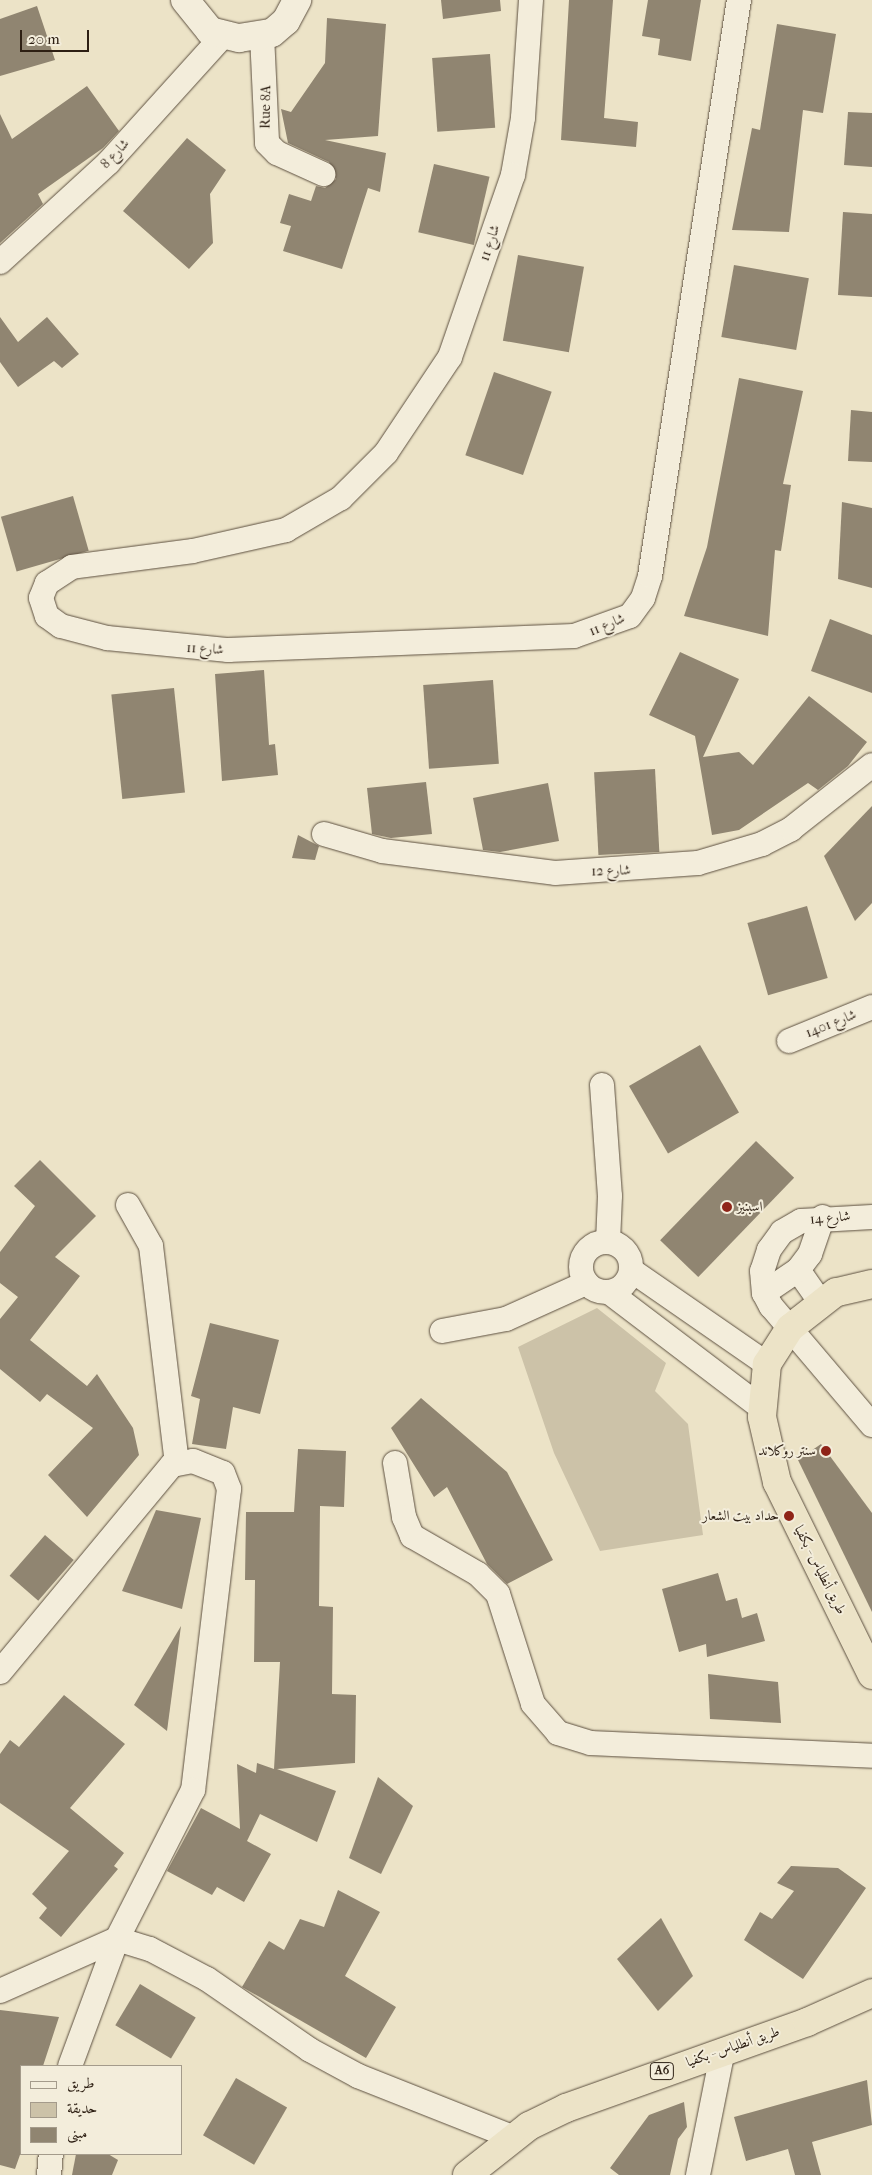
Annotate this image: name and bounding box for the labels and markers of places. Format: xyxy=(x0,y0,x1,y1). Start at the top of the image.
place label: اسبنيز xyxy=(737,1199,763,1215)
marker: اسبنيز xyxy=(721,1201,733,1213)
place label: سنتر روكلاند xyxy=(758,1443,816,1459)
marker: سنتر روكلاند xyxy=(820,1445,832,1457)
place label: حداد بيت الشعار xyxy=(702,1508,779,1524)
marker: حداد بيت الشعار xyxy=(783,1510,795,1522)

